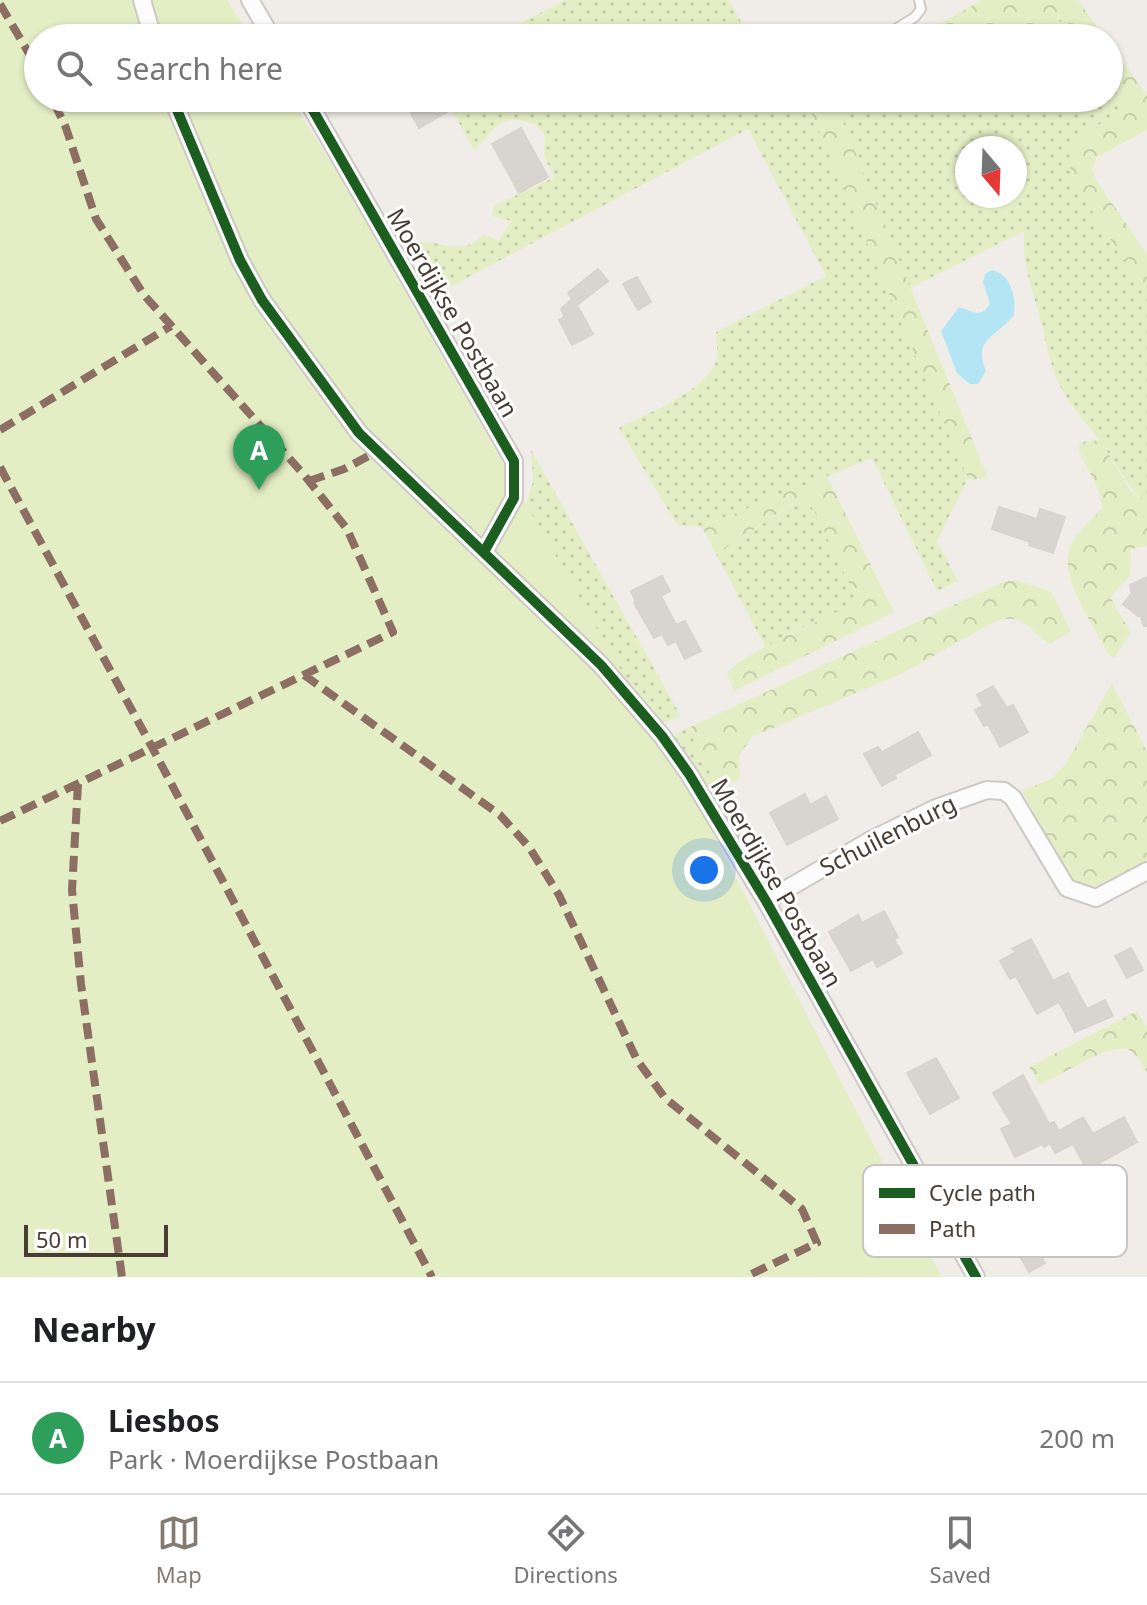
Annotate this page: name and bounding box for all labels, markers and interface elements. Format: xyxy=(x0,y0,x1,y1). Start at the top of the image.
search box xyxy=(24,24,1123,112)
icon: search xyxy=(52,46,96,90)
text: Search here xyxy=(116,48,283,89)
north arrow xyxy=(955,136,1027,208)
street label: Moerdijkse Postbaan xyxy=(380,202,527,423)
pin: A xyxy=(233,424,285,490)
street label: Moerdijkse Postbaan xyxy=(704,772,851,993)
street label: Schuilenburg xyxy=(813,786,961,883)
your location xyxy=(684,850,724,890)
legend xyxy=(863,1165,1127,1257)
text: Cycle path xyxy=(929,1177,1036,1207)
text: Path xyxy=(929,1213,976,1243)
scale bar xyxy=(24,1221,168,1257)
text: 50 m xyxy=(36,1224,87,1254)
text: Nearby xyxy=(32,1306,156,1352)
text: Liesbos xyxy=(108,1400,219,1441)
text: A xyxy=(49,1420,67,1456)
text: 200 m xyxy=(1039,1420,1115,1456)
text: Park · Moerdijkse Postbaan xyxy=(108,1441,439,1477)
tab: Map xyxy=(156,1511,202,1589)
tab: Directions xyxy=(513,1511,618,1589)
tab: Saved xyxy=(930,1511,991,1589)

